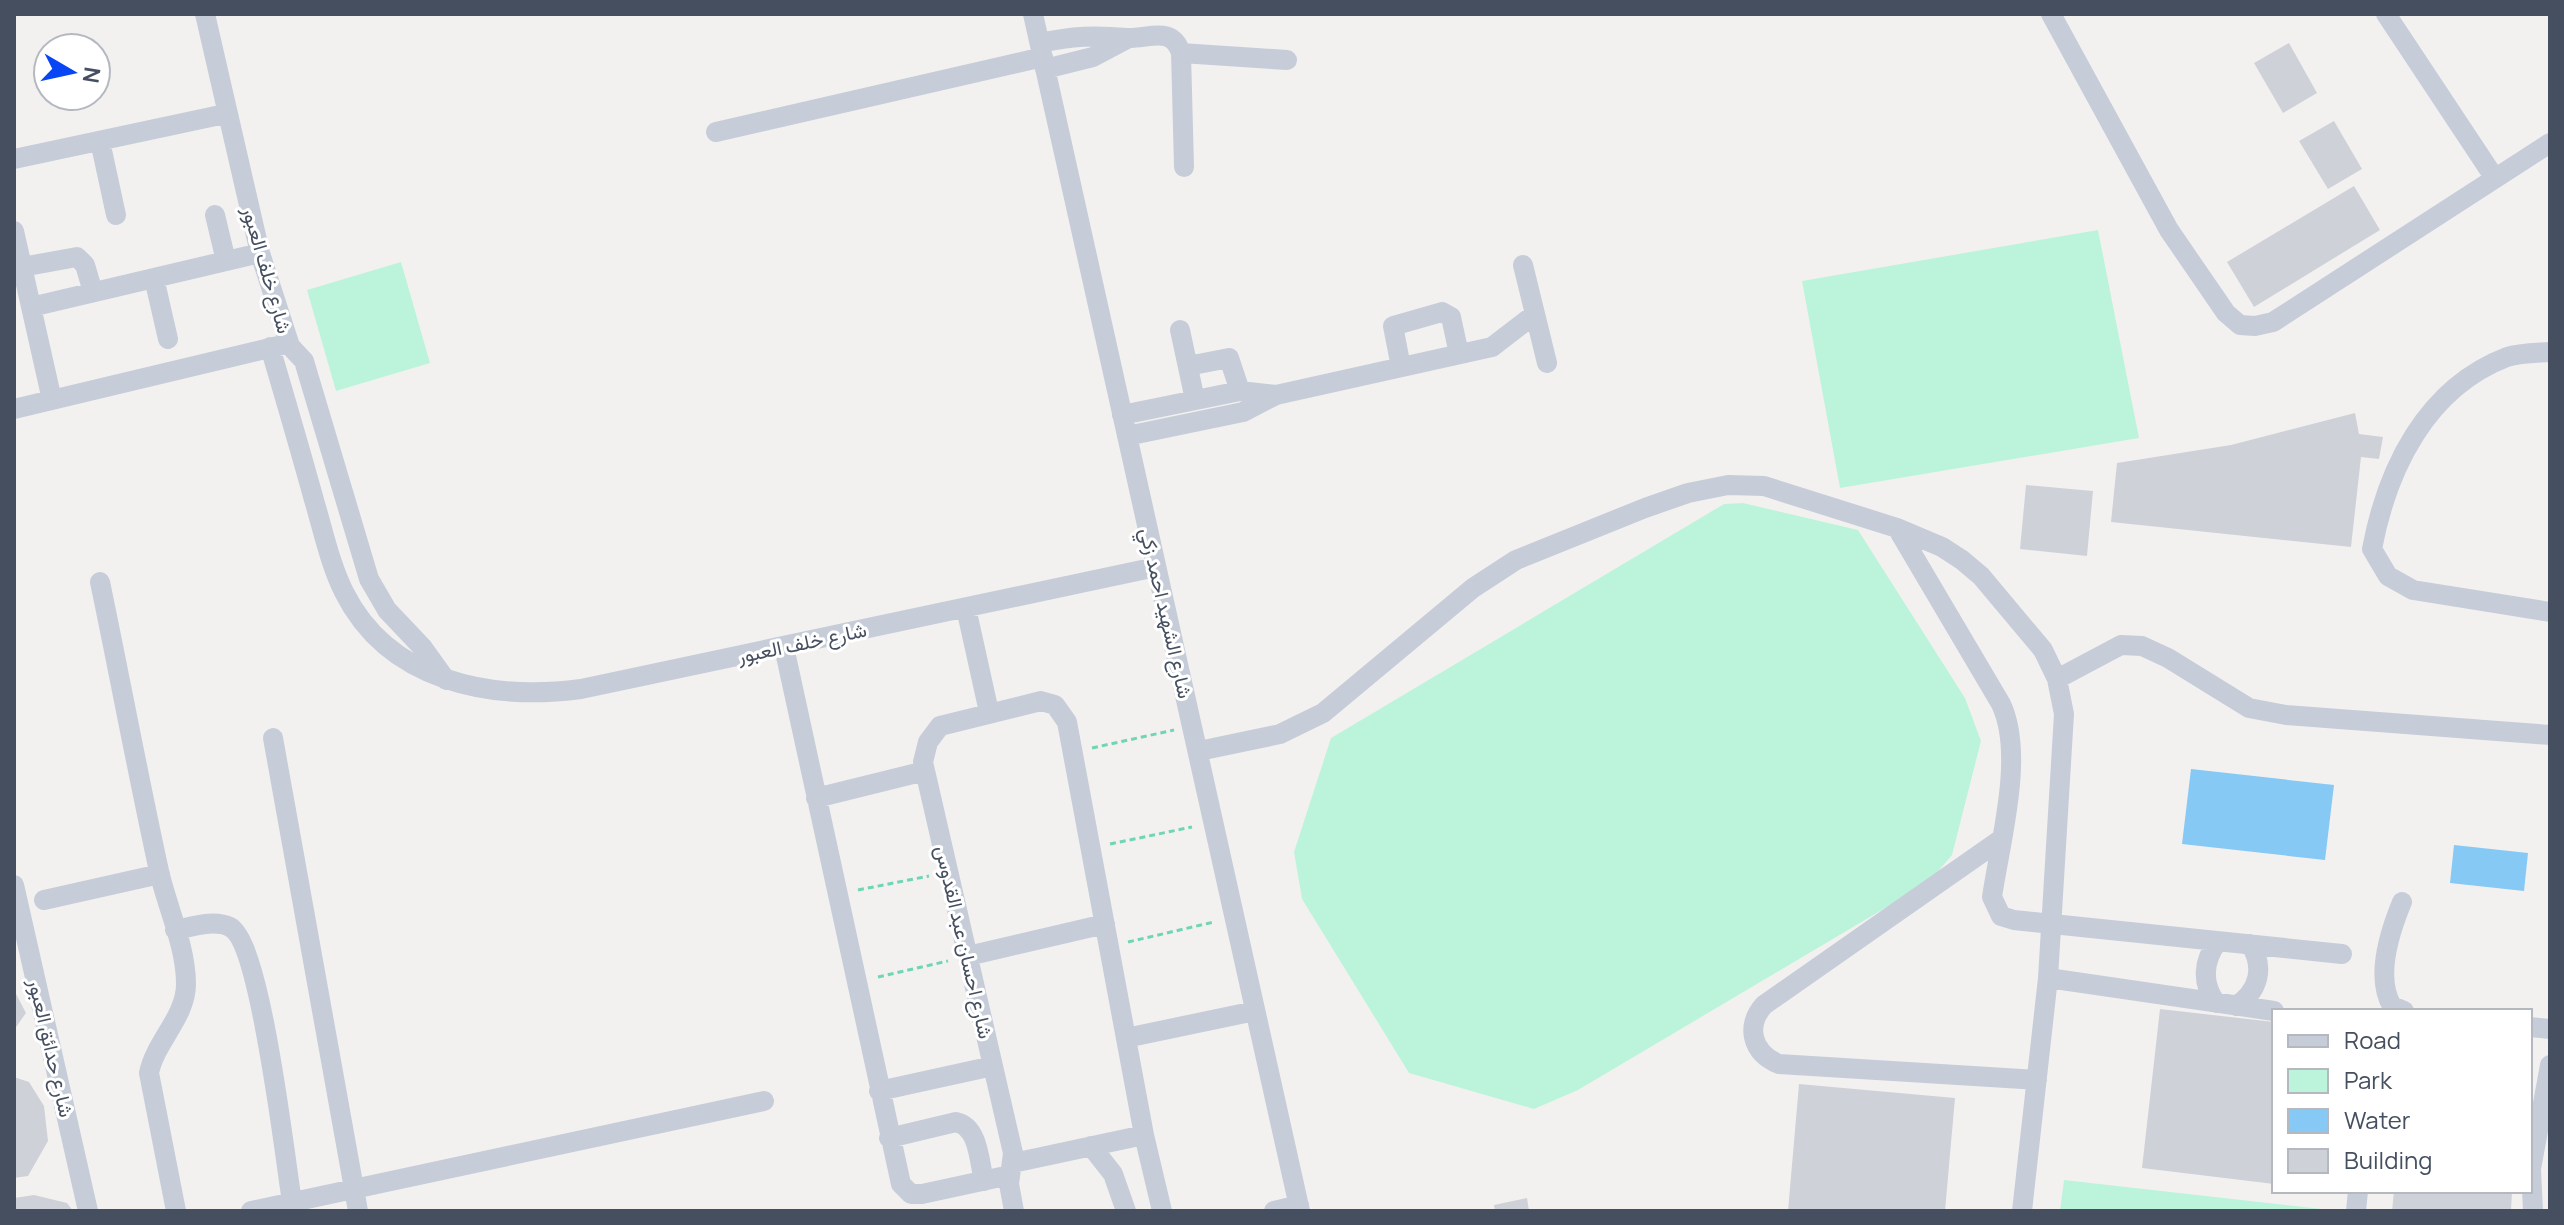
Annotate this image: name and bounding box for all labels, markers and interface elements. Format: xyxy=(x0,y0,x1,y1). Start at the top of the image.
north arrow xyxy=(32,32,112,112)
text: N xyxy=(76,65,108,85)
street label: شارع خلف العبور xyxy=(235,202,299,337)
street label: شارع الشهيد احمد زكي xyxy=(1130,525,1199,702)
street label: شارع خلف العبور xyxy=(734,616,869,671)
street label: شارع احسان عبد القدوس xyxy=(928,843,1000,1041)
street label: شارع حدائق العبور xyxy=(21,975,81,1120)
legend xyxy=(2272,1009,2532,1193)
text: Road xyxy=(2344,1023,2401,1056)
text: Park xyxy=(2344,1063,2393,1096)
text: Water xyxy=(2344,1103,2411,1136)
text: Building xyxy=(2344,1143,2432,1176)

